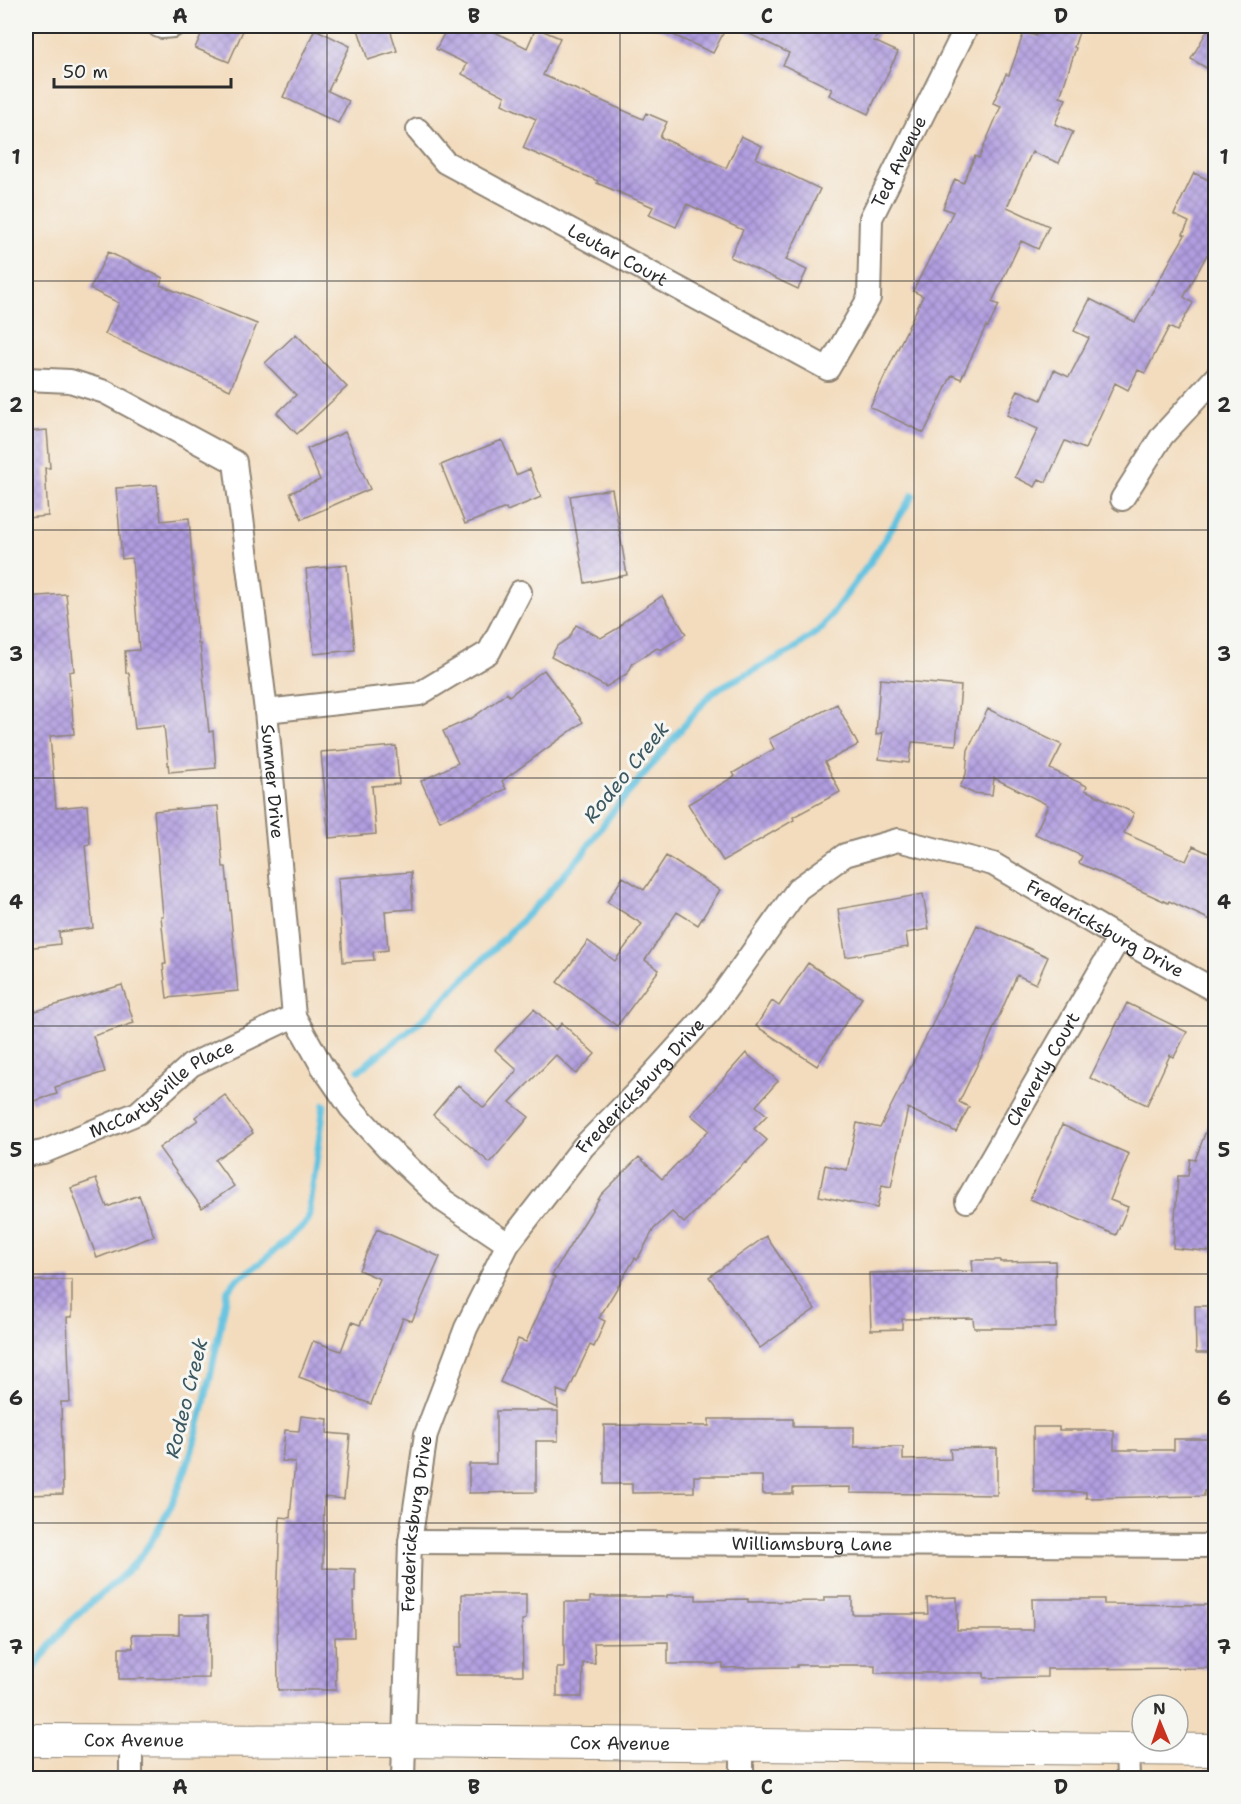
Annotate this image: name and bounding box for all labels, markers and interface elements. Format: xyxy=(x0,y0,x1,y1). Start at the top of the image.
text: A xyxy=(172,3,188,29)
text: B xyxy=(468,3,480,29)
text: C xyxy=(761,3,773,29)
text: D xyxy=(1054,3,1068,29)
scale bar xyxy=(54,51,231,89)
text: 50 m xyxy=(63,60,108,84)
street label: Ted Avenue xyxy=(866,112,932,212)
text: 1 xyxy=(11,144,21,170)
text: 1 xyxy=(1219,144,1229,170)
street label: Leutar Court xyxy=(563,218,672,292)
text: 2 xyxy=(9,392,23,418)
text: 2 xyxy=(1217,392,1231,418)
text: 3 xyxy=(9,641,23,667)
text: 3 xyxy=(1217,641,1231,667)
water label: Rodeo Creek xyxy=(577,716,675,828)
street label: Sumner Drive xyxy=(255,723,290,840)
street label: Fredericksburg Drive xyxy=(1022,874,1188,983)
text: 4 xyxy=(9,889,23,915)
text: 4 xyxy=(1217,889,1231,915)
street label: Cheverly Court xyxy=(1001,1008,1086,1131)
street label: Fredericksburg Drive xyxy=(570,1013,710,1158)
street label: McCartysville Place xyxy=(86,1034,238,1144)
text: 5 xyxy=(10,1137,22,1163)
text: 5 xyxy=(1218,1137,1230,1163)
water label: Rodeo Creek xyxy=(159,1335,214,1461)
text: 6 xyxy=(9,1385,23,1411)
text: 6 xyxy=(1217,1385,1231,1411)
street label: Fredericksburg Drive xyxy=(396,1433,438,1612)
street label: Williamsburg Lane xyxy=(732,1532,892,1556)
text: 7 xyxy=(9,1634,23,1660)
text: 7 xyxy=(1217,1634,1231,1660)
north arrow xyxy=(1130,1693,1190,1753)
text: N xyxy=(1153,1698,1166,1719)
street label: Cox Avenue xyxy=(84,1728,184,1752)
street label: Cox Avenue xyxy=(570,1731,670,1756)
text: A xyxy=(172,1774,188,1800)
text: B xyxy=(468,1774,480,1800)
text: C xyxy=(761,1774,773,1800)
text: D xyxy=(1054,1774,1068,1800)

